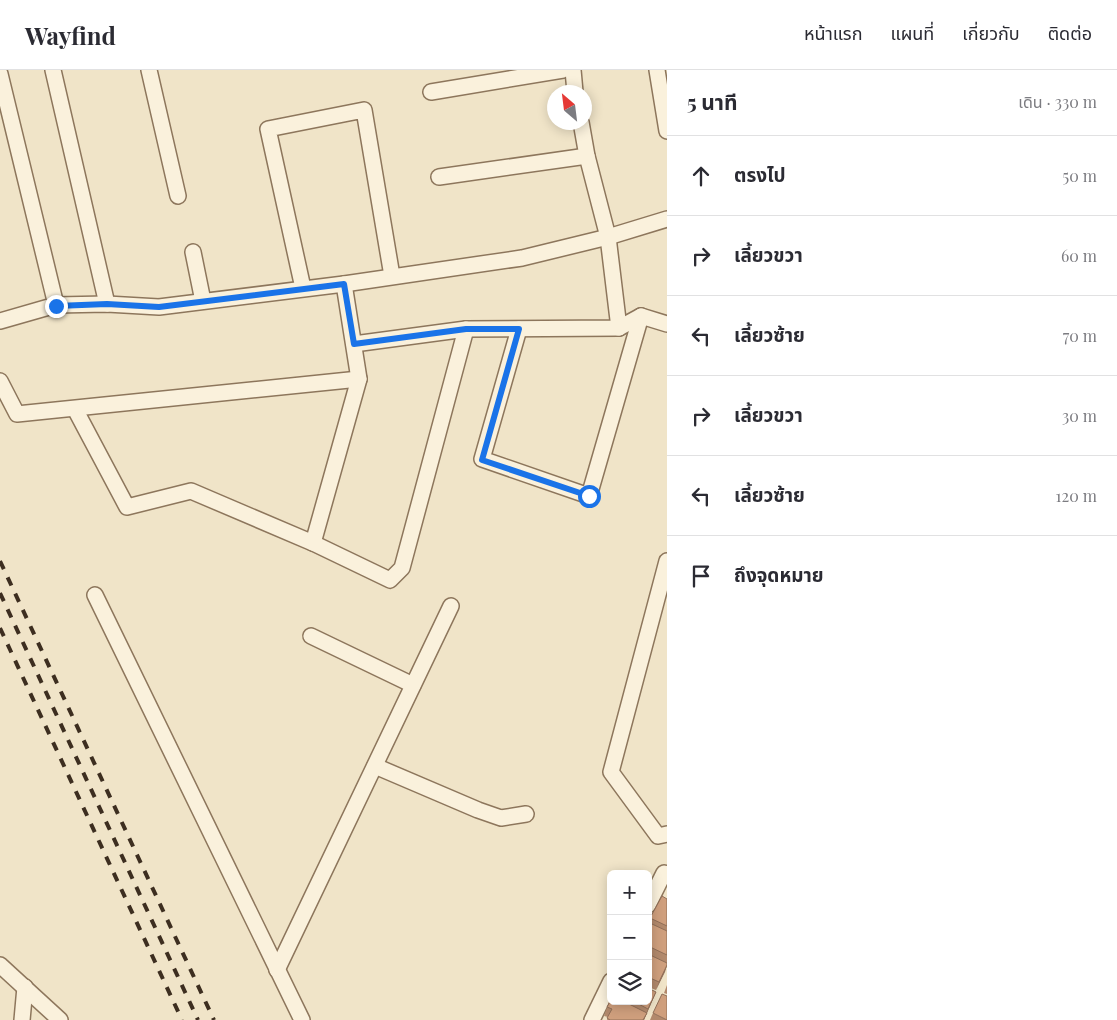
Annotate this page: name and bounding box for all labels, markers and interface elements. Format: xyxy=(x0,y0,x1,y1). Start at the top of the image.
text: Wayfind xyxy=(25,19,116,51)
text: หน้าแรก xyxy=(804,21,862,45)
text: แผนที่ xyxy=(890,21,934,45)
text: เกี่ยวกับ xyxy=(962,21,1020,45)
text: ติดต่อ xyxy=(1048,21,1092,45)
north arrow xyxy=(547,85,592,130)
text: 5 นาที xyxy=(687,87,737,115)
text: เดิน · 330 m xyxy=(1018,91,1097,112)
text: ตรงไป xyxy=(734,161,786,187)
icon: ahead xyxy=(687,162,715,190)
text: 50 m xyxy=(1063,165,1097,186)
text: เลี้ยวขวา xyxy=(734,241,803,267)
icon: right xyxy=(687,242,715,270)
text: 60 m xyxy=(1061,245,1097,266)
route end xyxy=(45,295,68,318)
text: เลี้ยวซ้าย xyxy=(734,321,805,347)
icon: left xyxy=(687,322,715,350)
text: 70 m xyxy=(1063,325,1097,346)
text: เลี้ยวขวา xyxy=(734,401,803,427)
icon: right xyxy=(687,402,715,430)
text: 30 m xyxy=(1062,405,1097,426)
text: เลี้ยวซ้าย xyxy=(734,481,805,507)
icon: left xyxy=(687,482,715,510)
route start xyxy=(578,485,601,508)
text: 120 m xyxy=(1056,485,1097,506)
text: ถึงจุดหมาย xyxy=(734,561,824,587)
icon: arrive xyxy=(687,562,715,590)
map controls xyxy=(607,870,652,1005)
button: + xyxy=(607,870,652,915)
button: − xyxy=(607,915,652,960)
button: layers xyxy=(607,960,652,1005)

